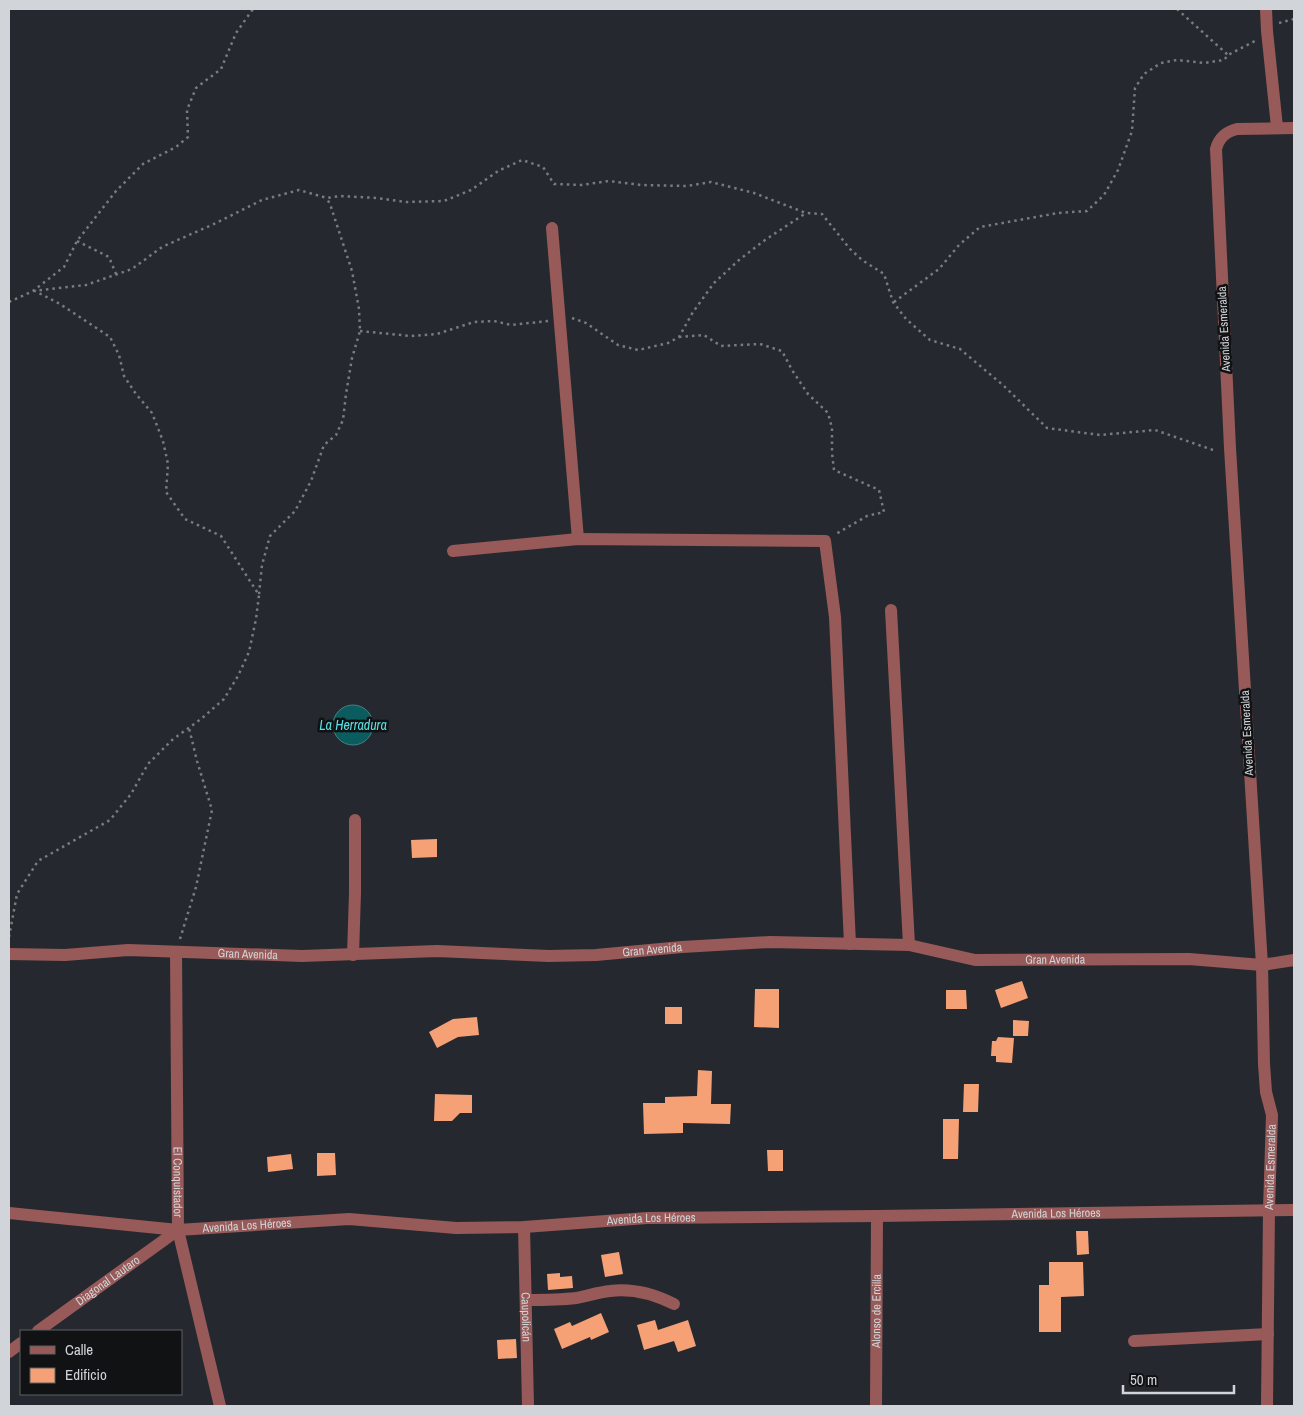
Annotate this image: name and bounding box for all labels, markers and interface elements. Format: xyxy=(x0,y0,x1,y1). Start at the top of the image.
street label: Avenida Esmeralda xyxy=(1214,285,1234,373)
street label: Avenida Esmeralda xyxy=(1237,689,1257,777)
water label: La Herradura xyxy=(319,716,387,734)
street label: Gran Avenida xyxy=(622,939,683,961)
street label: Gran Avenida xyxy=(217,945,279,963)
street label: Gran Avenida xyxy=(1025,951,1086,968)
street label: Avenida Esmeralda xyxy=(1261,1123,1280,1211)
street label: El Conquistador xyxy=(169,1147,186,1218)
street label: Avenida Los Héroes xyxy=(1010,1205,1101,1222)
street label: Avenida Los Héroes xyxy=(605,1210,696,1229)
street label: Avenida Los Héroes xyxy=(201,1215,292,1236)
street label: Diagonal Lautaro xyxy=(72,1252,143,1309)
street label: Alonso de Ercilla xyxy=(868,1273,885,1349)
street label: Caupolicán xyxy=(517,1292,535,1342)
legend xyxy=(20,1330,182,1395)
text: Calle xyxy=(65,1339,93,1360)
scale bar xyxy=(1123,1362,1234,1394)
text: Edificio xyxy=(65,1364,107,1385)
text: 50 m xyxy=(1130,1369,1157,1390)

